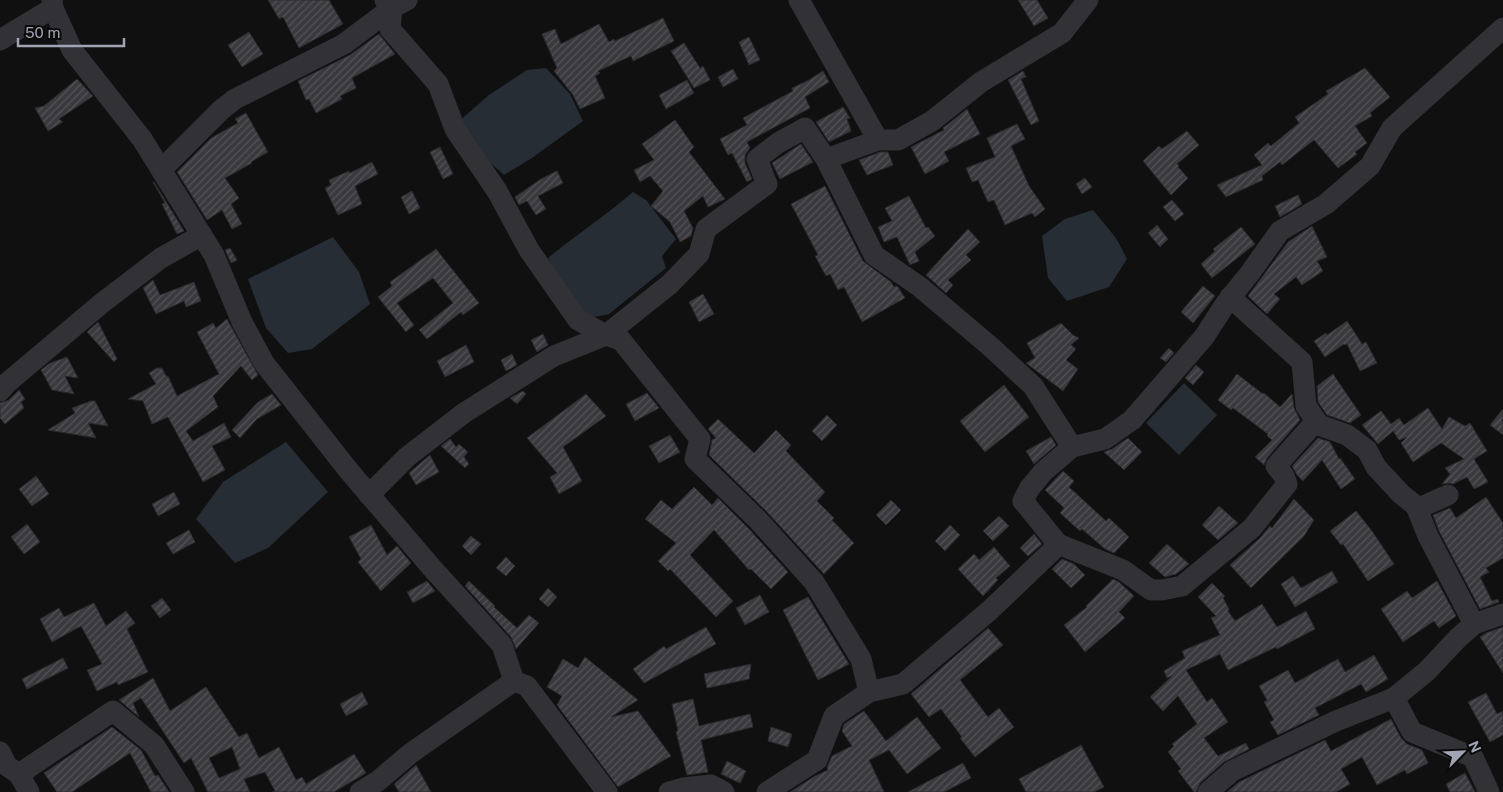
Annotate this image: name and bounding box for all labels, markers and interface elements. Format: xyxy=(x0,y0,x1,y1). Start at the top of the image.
scale bar xyxy=(18,15,124,47)
text: 50 m xyxy=(25,24,60,41)
north arrow xyxy=(1438,727,1488,777)
text: N xyxy=(1465,738,1484,755)

